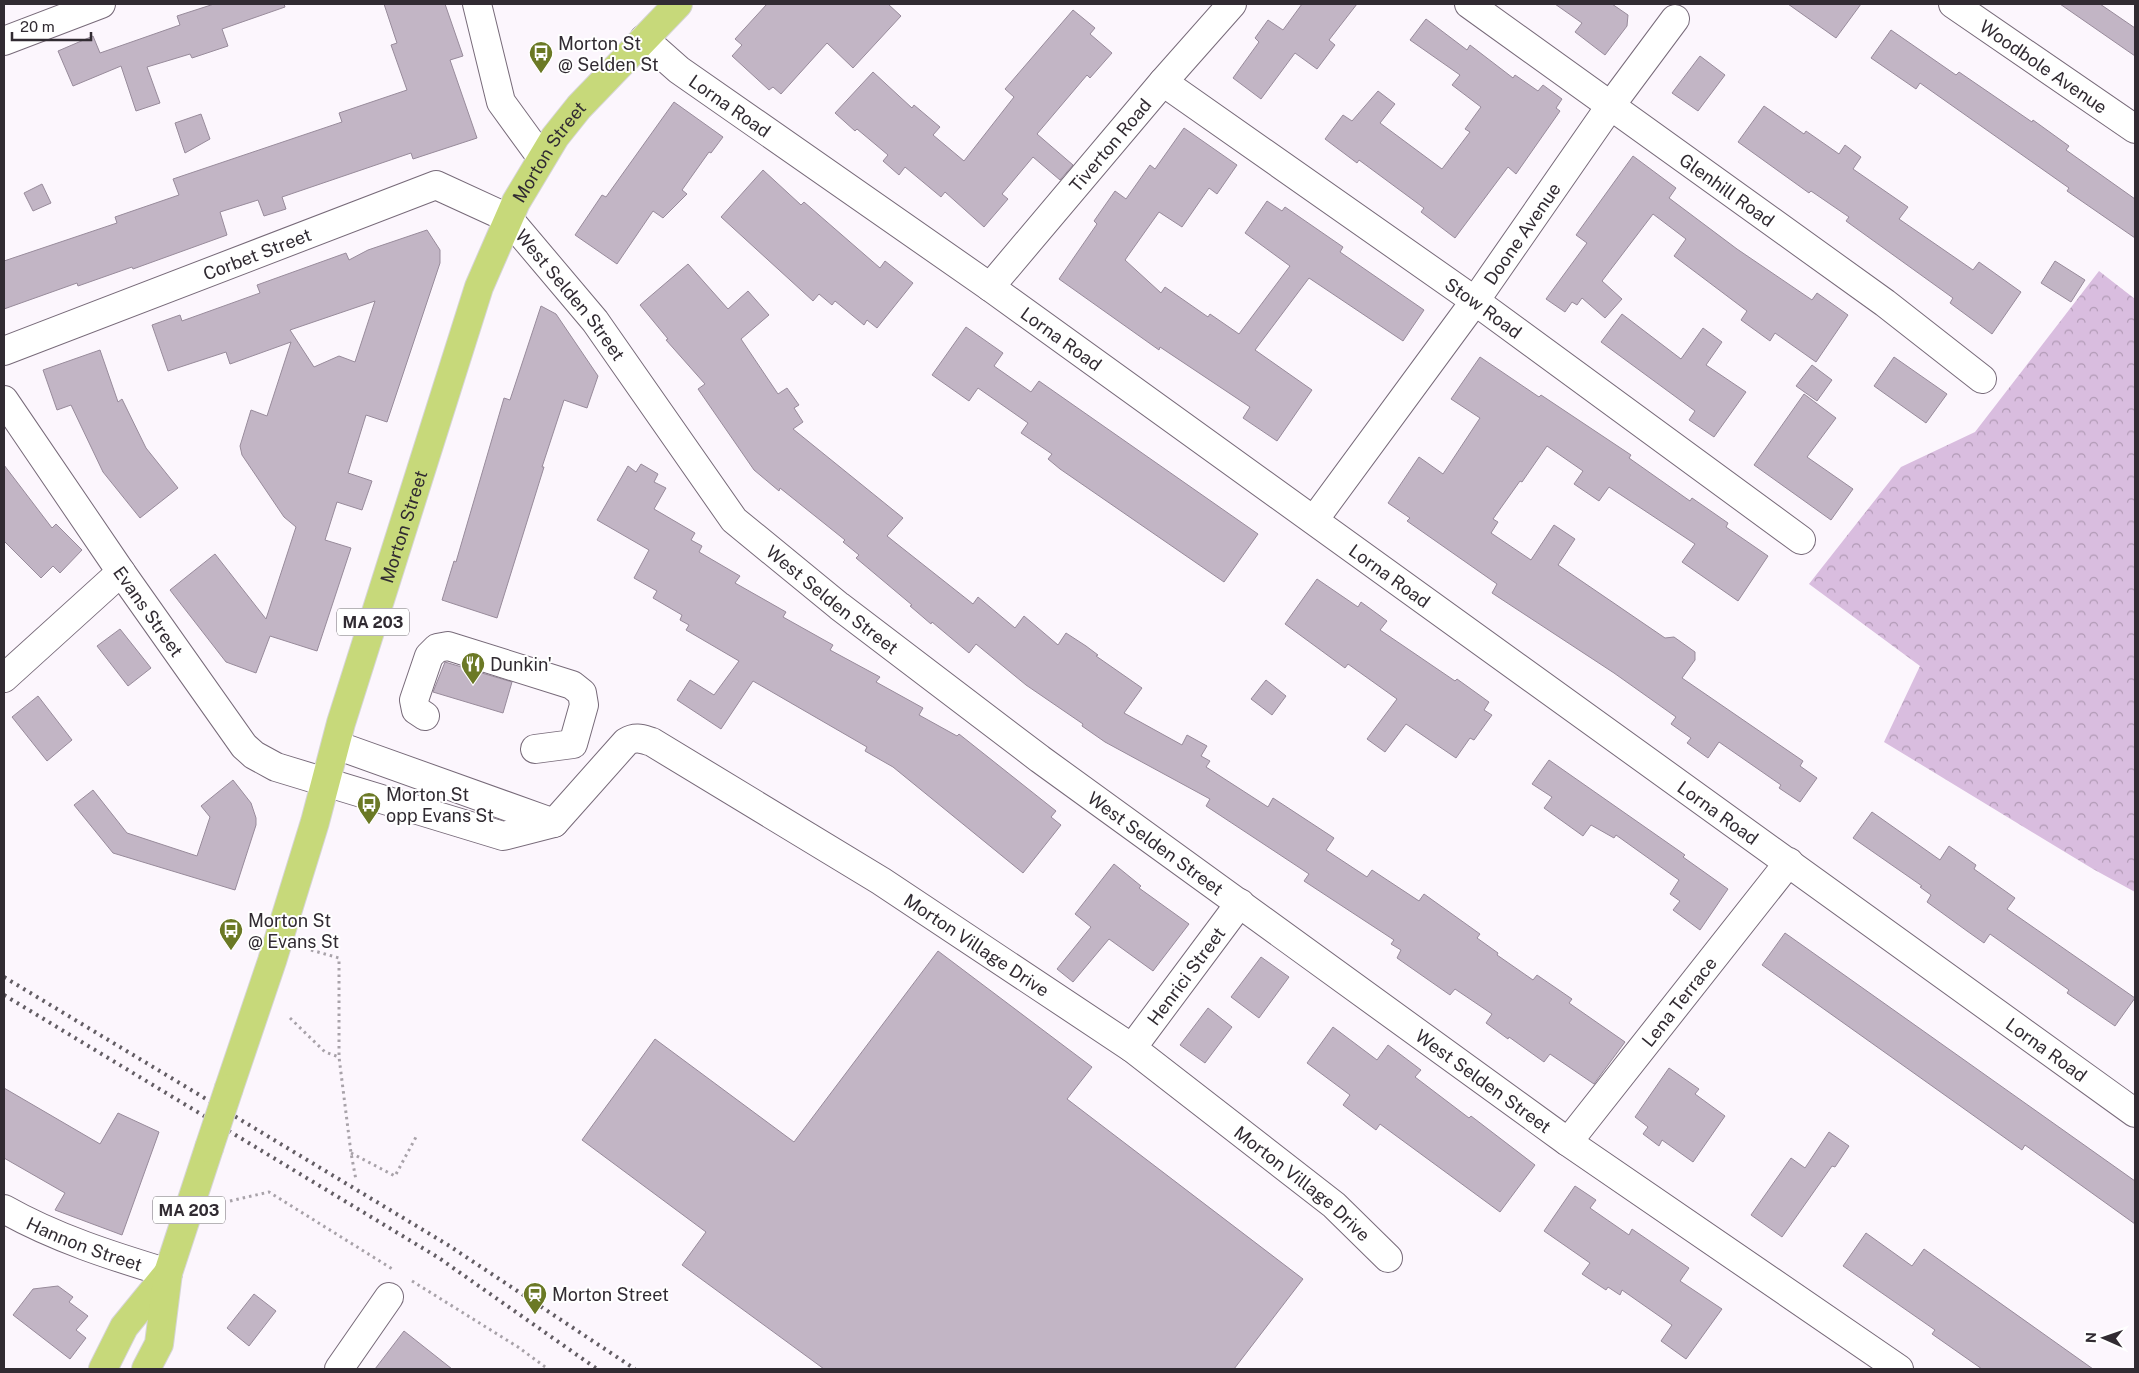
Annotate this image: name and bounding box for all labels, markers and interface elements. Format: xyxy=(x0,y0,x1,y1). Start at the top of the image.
scale bar xyxy=(12,10,91,42)
street label: Woodbole Avenue xyxy=(1976,15,2111,117)
text: 20 m xyxy=(20,18,55,35)
place label: Morton St @ Selden St xyxy=(558,33,659,75)
bus stop icon: Morton St @ Selden St xyxy=(528,40,554,74)
street label: Lorna Road xyxy=(685,70,775,141)
street label: Tiverton Road xyxy=(1065,94,1155,196)
street label: Morton Street xyxy=(508,97,590,206)
street label: Glenhill Road xyxy=(1676,149,1779,231)
street label: Doone Avenue xyxy=(1479,178,1565,289)
street label: Corbet Street xyxy=(200,224,314,284)
street label: West Selden Street xyxy=(511,225,630,364)
street label: Stow Road xyxy=(1441,273,1526,342)
street label: Lorna Road xyxy=(1017,302,1106,375)
street label: Morton Street xyxy=(375,468,431,586)
street label: Lorna Road xyxy=(1345,539,1434,612)
street label: West Selden Street xyxy=(762,541,903,658)
street label: Evans Street xyxy=(110,562,188,661)
road number: MA 203 xyxy=(337,608,409,636)
restaurant icon: Dunkin' xyxy=(460,651,486,685)
place label: Dunkin' xyxy=(490,654,552,675)
street label: Lorna Road xyxy=(1674,776,1763,849)
place label: Morton St opp Evans St xyxy=(386,784,494,826)
street label: West Selden Street xyxy=(1084,787,1228,899)
bus stop icon: Morton St opp Evans St xyxy=(356,791,382,825)
street label: Morton Village Drive xyxy=(900,889,1053,1001)
place label: Morton St @ Evans St xyxy=(248,910,339,952)
bus stop icon: Morton St @ Evans St xyxy=(218,917,244,951)
street label: Henrici Street xyxy=(1142,923,1229,1029)
street label: Lena Terrace xyxy=(1637,952,1721,1050)
street label: Lorna Road xyxy=(2002,1013,2091,1086)
street label: West Selden Street xyxy=(1412,1025,1556,1137)
street label: Morton Village Drive xyxy=(1230,1121,1375,1245)
road number: MA 203 xyxy=(153,1196,225,1224)
street label: Hannon Street xyxy=(23,1212,145,1275)
station icon: Morton Street xyxy=(522,1281,548,1315)
place label: Morton Street xyxy=(552,1284,669,1305)
north arrow xyxy=(2079,1313,2129,1363)
text: N xyxy=(2083,1332,2099,1343)

